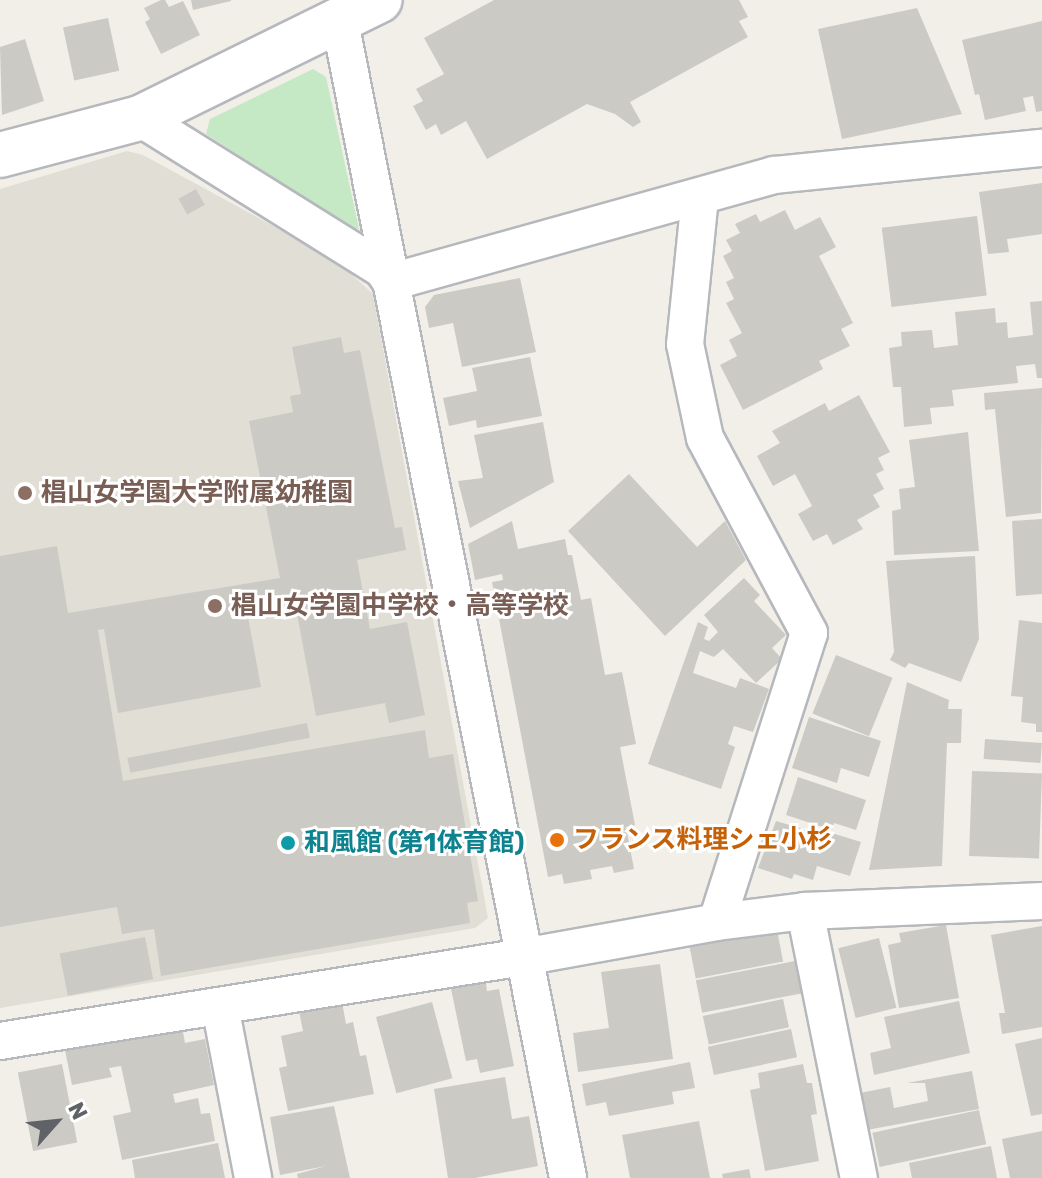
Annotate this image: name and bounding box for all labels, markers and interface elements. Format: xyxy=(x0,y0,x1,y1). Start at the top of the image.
place label: 椙山女学園大学附属幼稚園 xyxy=(41,477,353,509)
marker: 椙山女学園大学附属幼稚園 xyxy=(16,484,34,502)
place label: 椙山女学園中学校・高等学校 xyxy=(231,590,569,622)
marker: 椙山女学園中学校・高等学校 xyxy=(206,597,224,615)
place label: フランス料理シェ小杉 xyxy=(573,824,833,856)
place label: 和風館 (第1体育館) xyxy=(304,827,524,859)
marker: フランス料理シェ小杉 xyxy=(548,831,566,849)
marker: 和風館 (第1体育館) xyxy=(279,834,297,852)
north arrow xyxy=(16,1082,96,1162)
text: N xyxy=(62,1098,93,1124)

